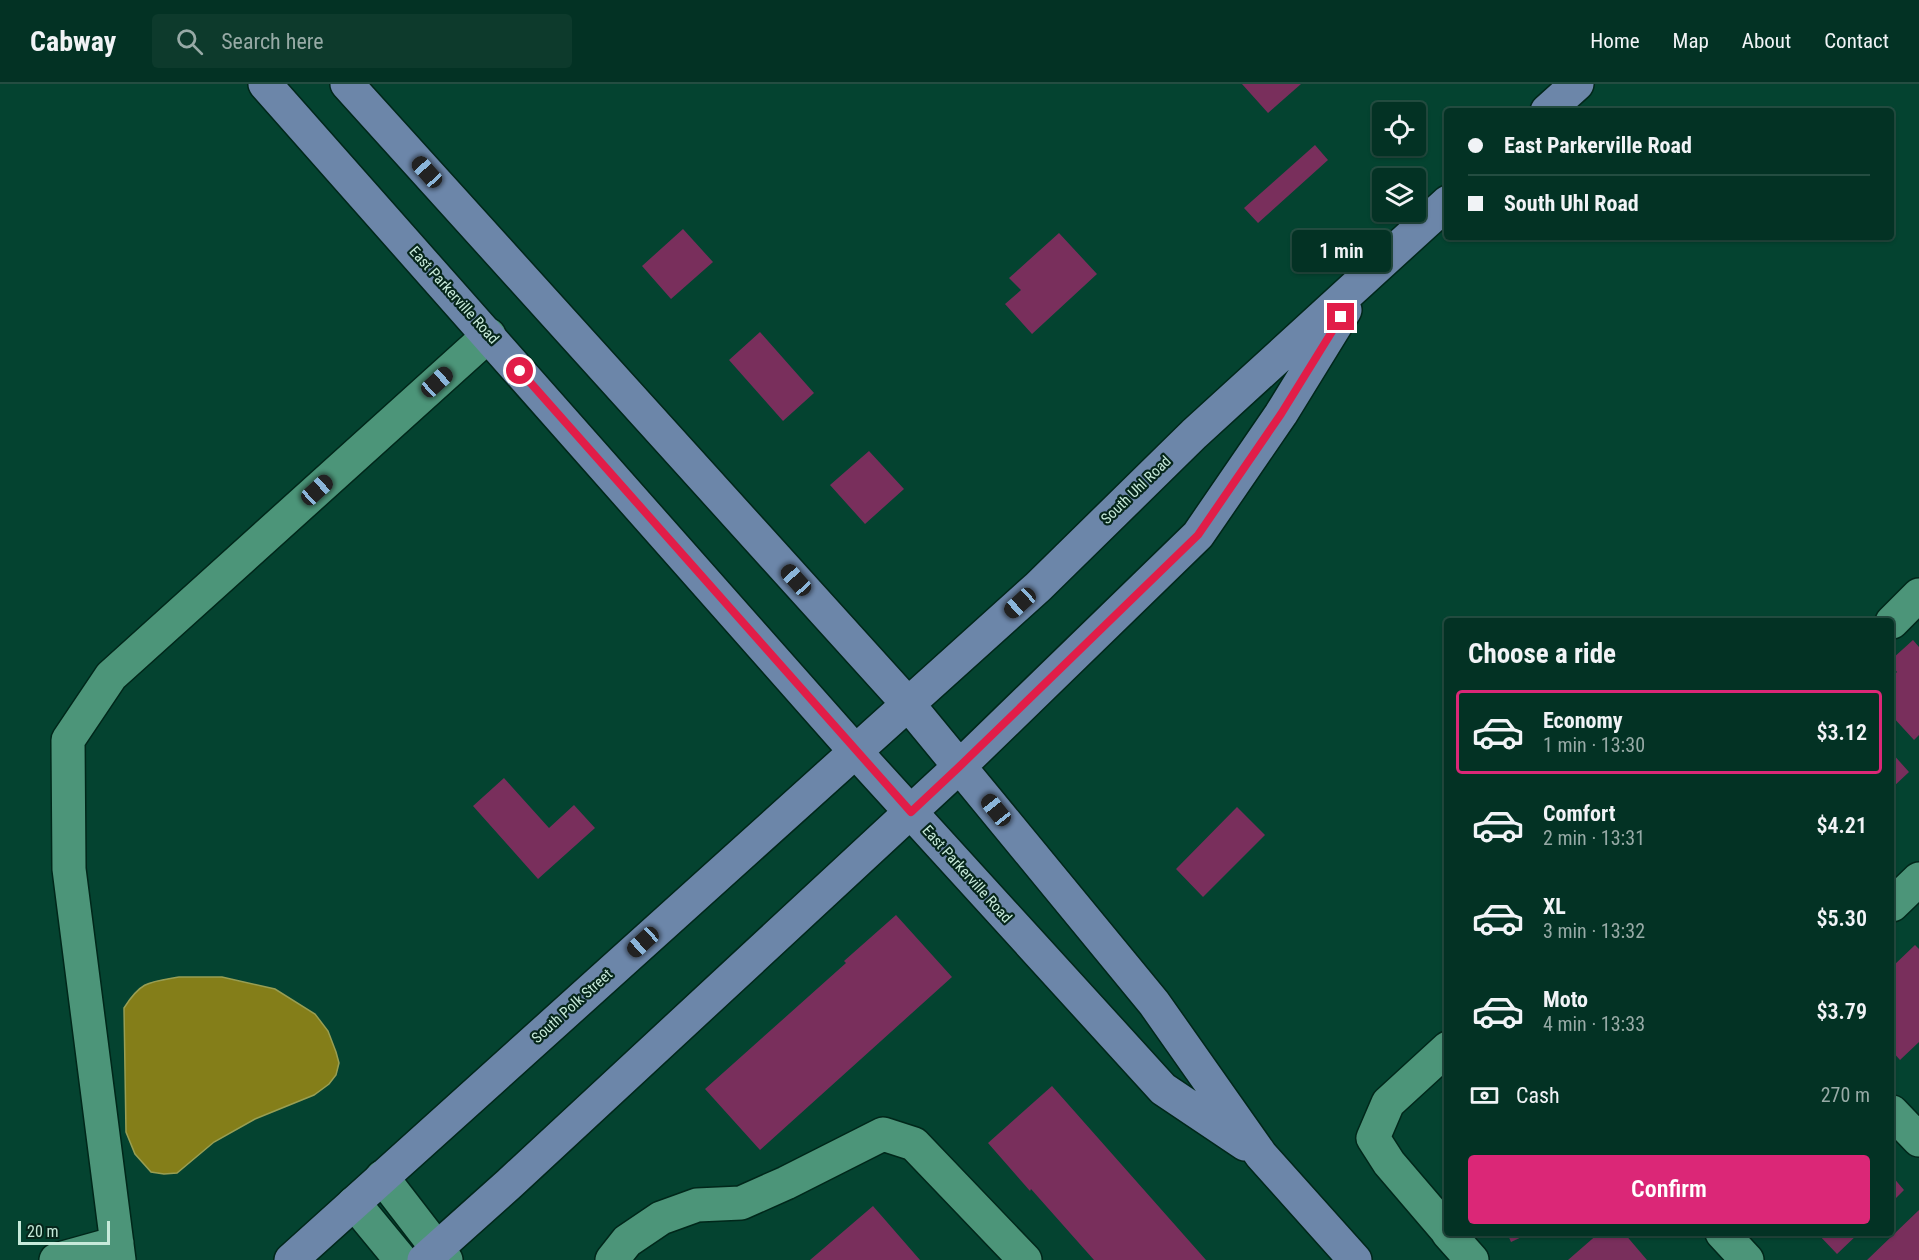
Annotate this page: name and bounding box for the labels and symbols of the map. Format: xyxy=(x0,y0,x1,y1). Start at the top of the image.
car xyxy=(408,153,446,191)
callout: 1 min xyxy=(1292,230,1390,272)
street label: East Parkerville Road xyxy=(405,243,503,347)
route end xyxy=(1327,303,1354,330)
route start xyxy=(506,357,533,384)
car xyxy=(418,363,456,401)
street label: South Uhl Road xyxy=(1097,452,1175,528)
car xyxy=(298,471,336,509)
car xyxy=(777,561,815,599)
car xyxy=(1001,584,1039,622)
car xyxy=(978,790,1014,830)
street label: East Parkerville Road xyxy=(918,822,1016,926)
car xyxy=(624,923,662,961)
street label: South Polk Street xyxy=(528,965,616,1047)
scale bar xyxy=(18,1218,110,1246)

